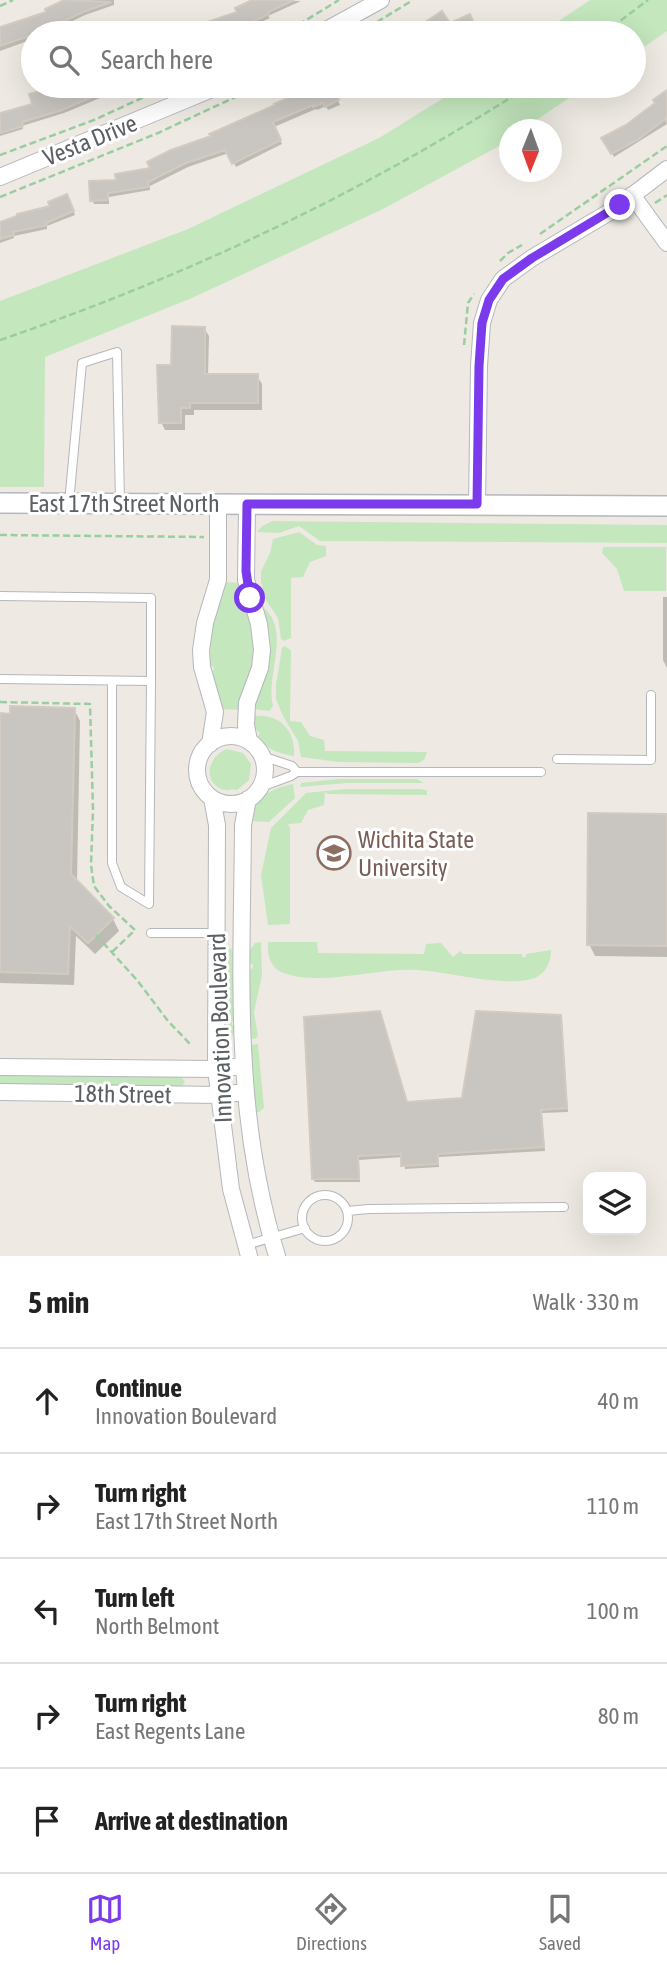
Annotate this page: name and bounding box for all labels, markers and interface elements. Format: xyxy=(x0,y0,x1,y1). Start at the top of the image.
search box xyxy=(21,21,646,98)
icon: search xyxy=(45,41,83,79)
text: Search here xyxy=(101,45,213,75)
street label: Vesta Drive xyxy=(39,109,141,171)
north arrow xyxy=(499,119,562,182)
route end xyxy=(604,189,635,220)
street label: East 17th Street North xyxy=(28,490,220,517)
route start xyxy=(234,582,265,613)
place label: Wichita State University xyxy=(358,826,474,881)
school or university icon: Wichita State University xyxy=(315,834,353,872)
street label: Innovation Boulevard xyxy=(203,932,237,1124)
street label: 18th Street xyxy=(74,1080,172,1108)
map controls xyxy=(583,1172,646,1235)
button: layers xyxy=(583,1172,646,1235)
text: 5 min xyxy=(28,1285,89,1319)
text: Walk · 330 m xyxy=(533,1289,639,1315)
text: Continue xyxy=(95,1373,182,1403)
icon: ahead xyxy=(28,1382,66,1420)
text: 40 m xyxy=(598,1388,639,1414)
text: Innovation Boulevard xyxy=(95,1403,277,1429)
text: Turn right xyxy=(95,1478,186,1508)
icon: right xyxy=(28,1487,66,1525)
text: 110 m xyxy=(587,1493,639,1519)
text: East 17th Street North xyxy=(95,1508,278,1534)
text: Turn left xyxy=(95,1583,175,1613)
icon: left xyxy=(28,1592,66,1630)
text: 100 m xyxy=(587,1598,639,1624)
text: North Belmont xyxy=(95,1613,219,1639)
text: Turn right xyxy=(95,1688,186,1718)
icon: right xyxy=(28,1697,66,1735)
text: 80 m xyxy=(598,1703,639,1729)
text: East Regents Lane xyxy=(95,1718,245,1744)
icon: arrive xyxy=(28,1802,66,1840)
text: Arrive at destination xyxy=(95,1806,288,1836)
tab: Map xyxy=(86,1890,124,1954)
tab: Directions xyxy=(296,1890,367,1954)
tab: Saved xyxy=(539,1890,581,1954)

